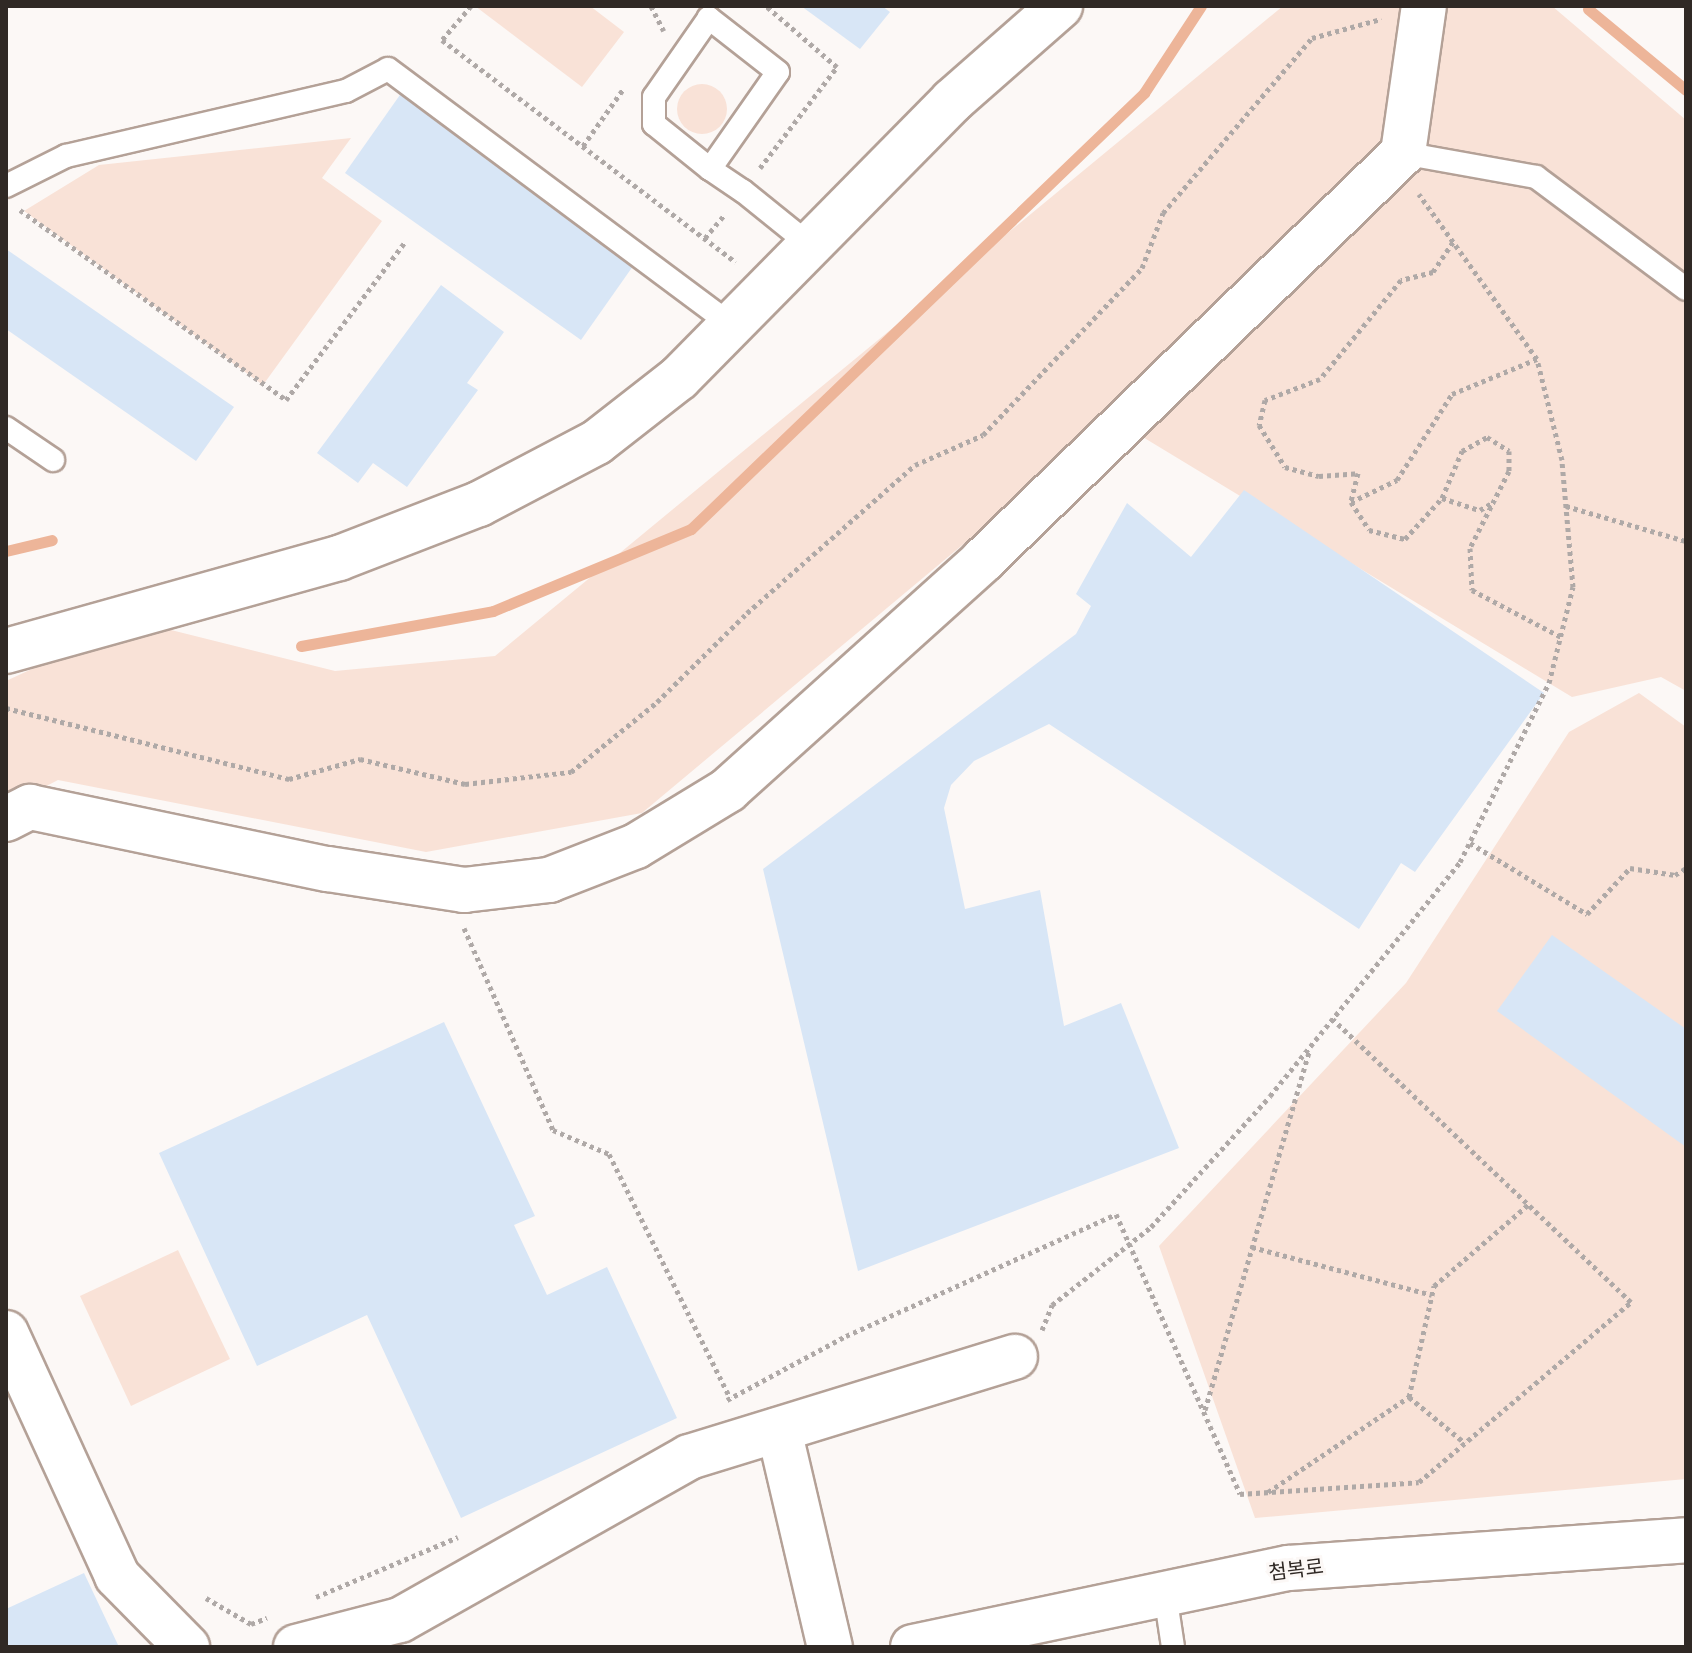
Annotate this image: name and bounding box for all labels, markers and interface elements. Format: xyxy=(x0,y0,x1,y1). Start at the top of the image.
street label: 첨복로 xyxy=(1267,1555,1325,1585)

